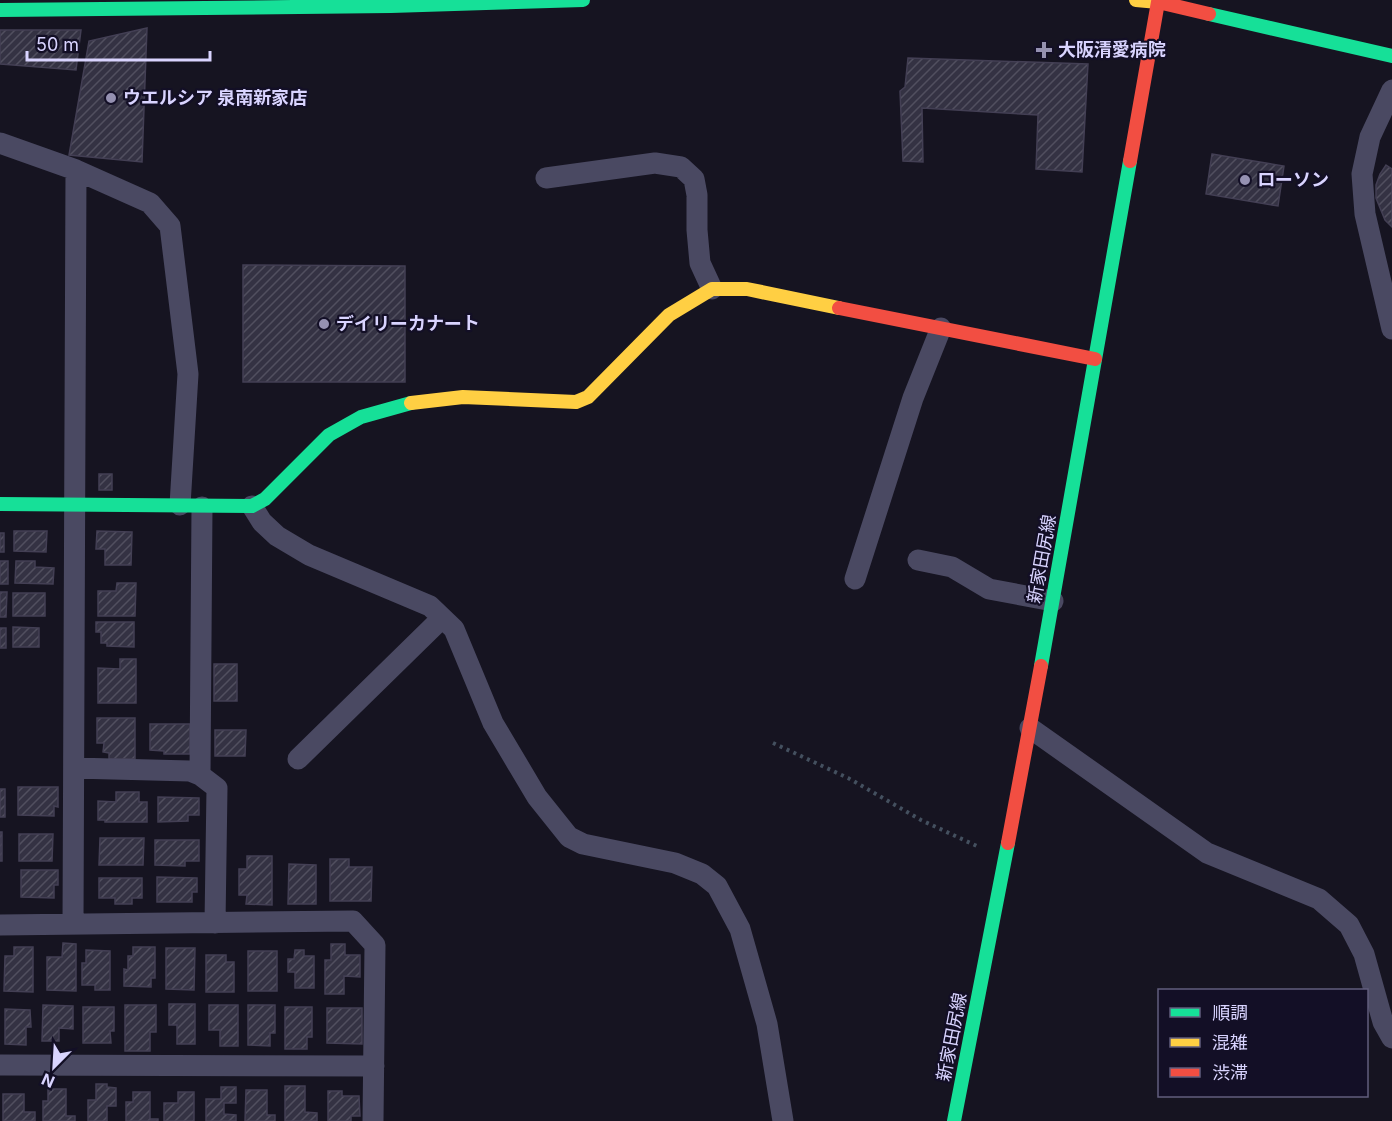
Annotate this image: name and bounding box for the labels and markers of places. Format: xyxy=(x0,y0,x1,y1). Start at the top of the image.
place label: 大阪清愛病院 xyxy=(1058,39,1166,60)
marker: 大阪清愛病院 xyxy=(1035,41,1053,59)
place label: ウエルシア 泉南新家店 xyxy=(123,87,307,108)
marker: ウエルシア 泉南新家店 xyxy=(104,91,118,105)
place label: ローソン xyxy=(1257,169,1329,190)
marker: ローソン xyxy=(1238,173,1252,187)
place label: デイリーカナート xyxy=(336,313,480,334)
marker: デイリーカナート xyxy=(317,317,331,331)

